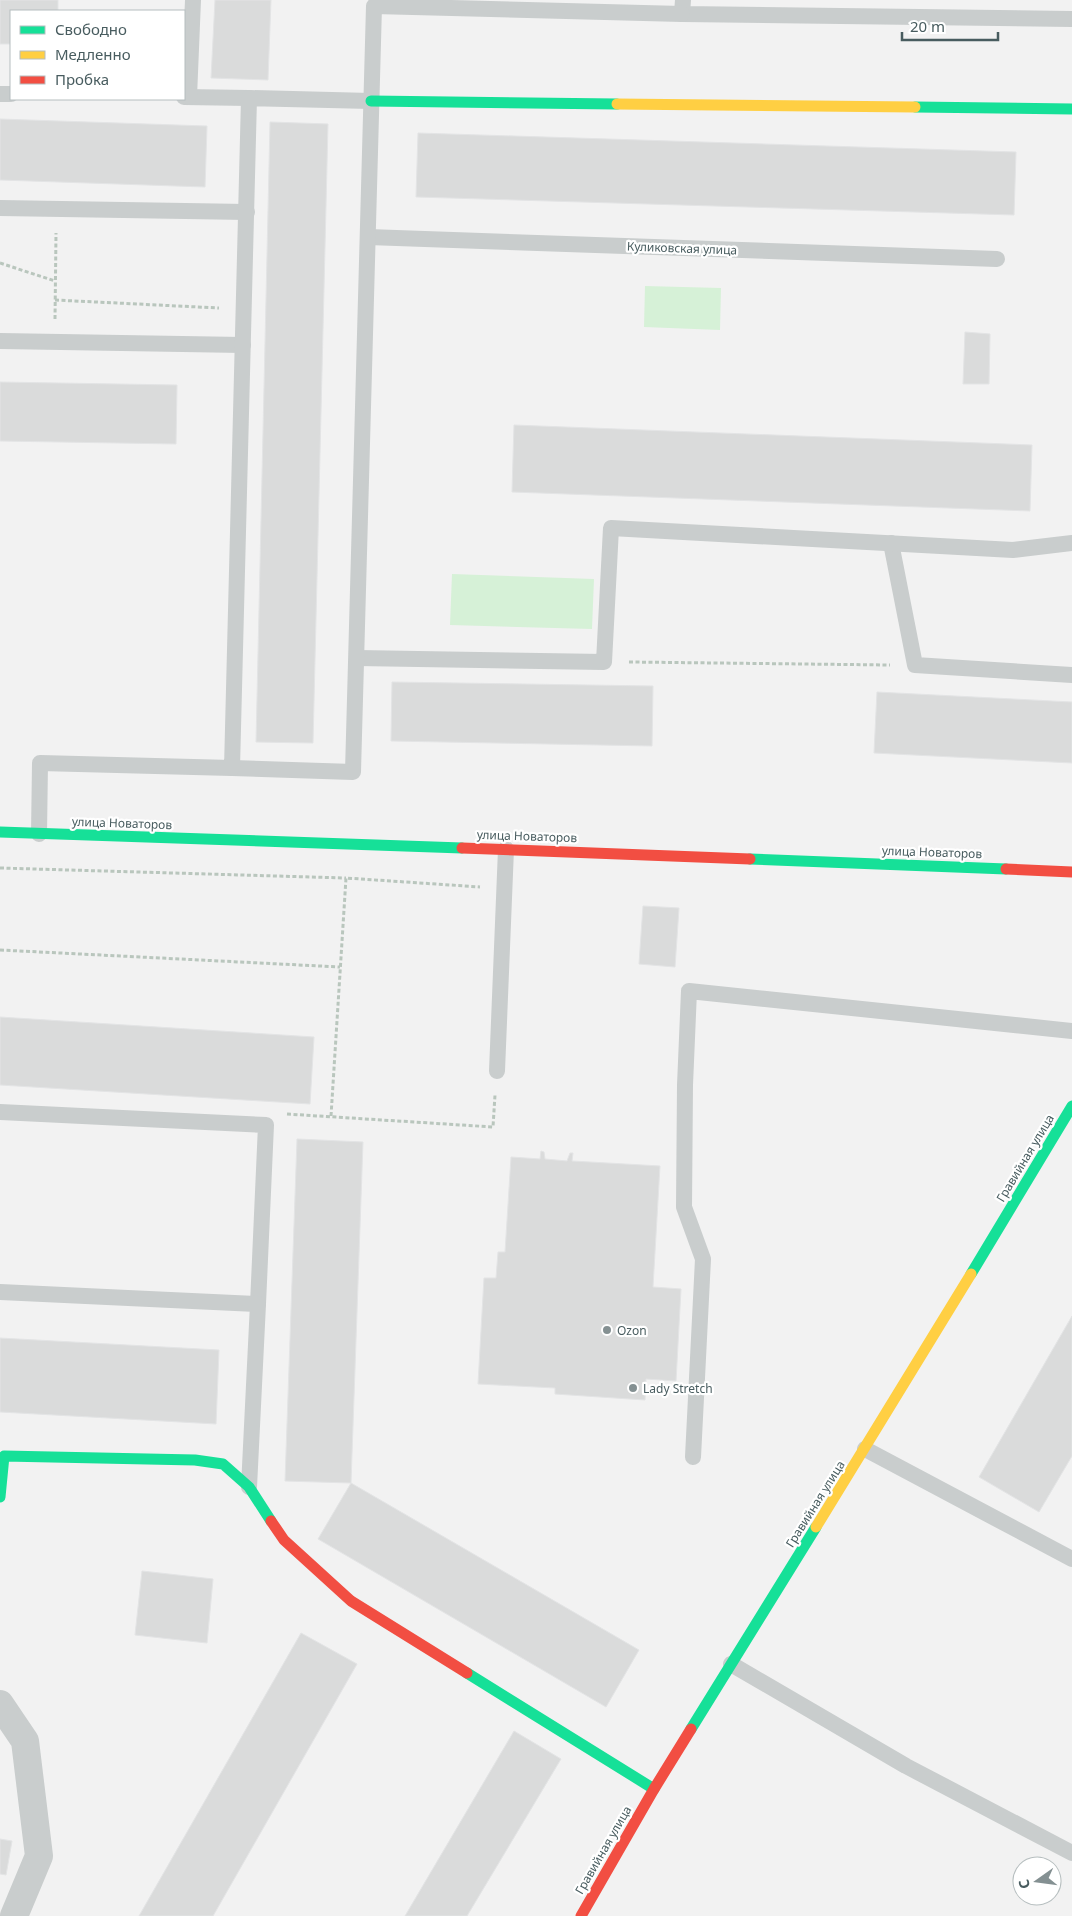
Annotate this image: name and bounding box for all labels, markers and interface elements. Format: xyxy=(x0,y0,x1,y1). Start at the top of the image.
legend xyxy=(10,10,185,100)
scale bar xyxy=(902,10,998,42)
text: 20 m xyxy=(910,16,945,36)
text: Свободно xyxy=(55,19,127,39)
text: Медленно xyxy=(55,44,131,64)
text: Пробка xyxy=(55,69,109,89)
street label: Куликовская улица xyxy=(627,238,737,258)
street label: улица Новаторов xyxy=(72,813,173,833)
street label: улица Новаторов xyxy=(477,826,578,846)
street label: улица Новаторов xyxy=(882,842,983,862)
street label: Гравийная улица xyxy=(992,1111,1058,1205)
place label: Ozon xyxy=(617,1322,647,1339)
marker: Ozon xyxy=(601,1324,613,1336)
place label: Lady Stretch xyxy=(643,1380,713,1397)
marker: Lady Stretch xyxy=(627,1382,639,1394)
street label: Гравийная улица xyxy=(781,1457,849,1551)
street label: Гравийная улица xyxy=(571,1803,635,1897)
north arrow xyxy=(1012,1856,1062,1906)
text: С xyxy=(1014,1878,1034,1891)

